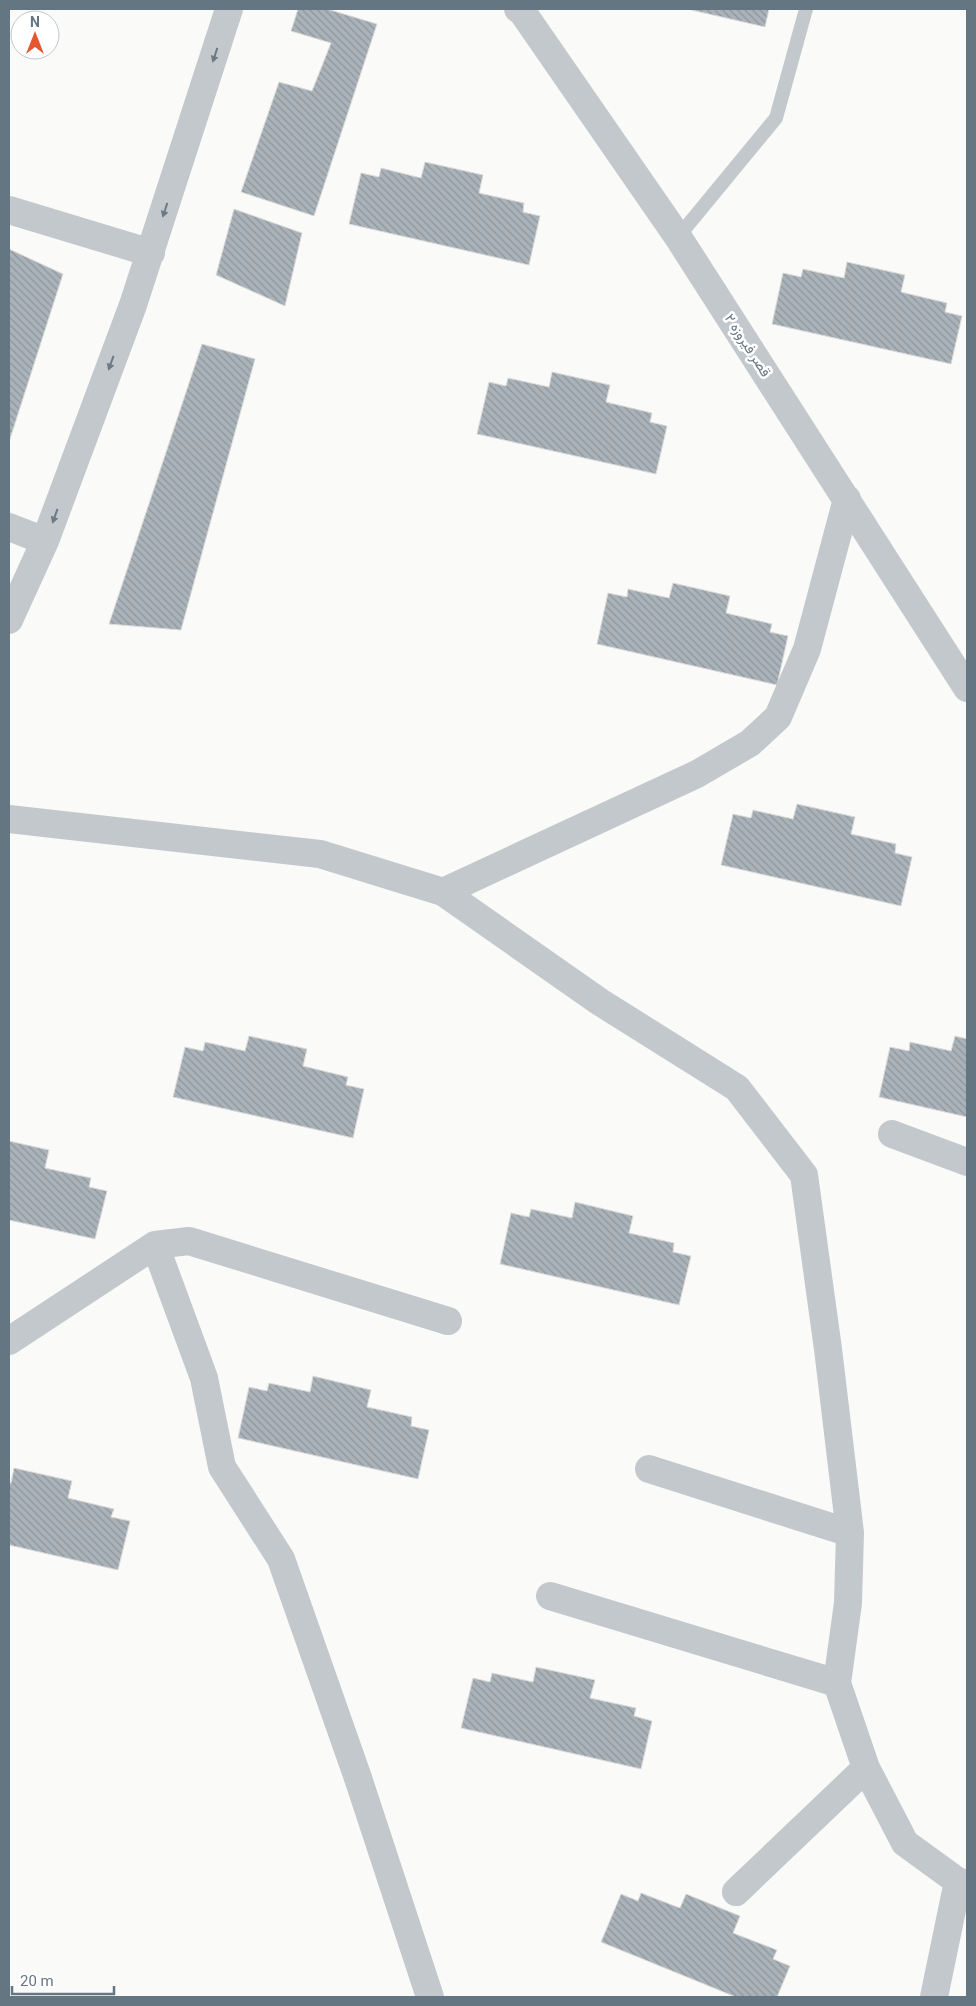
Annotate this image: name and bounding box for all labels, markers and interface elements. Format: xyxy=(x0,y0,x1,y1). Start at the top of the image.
north arrow xyxy=(10,10,60,60)
text: N xyxy=(30,14,40,30)
one-way arrow xyxy=(210,48,218,63)
one-way arrow xyxy=(160,203,168,218)
street label: قصر فیروزه ۲ xyxy=(721,311,774,380)
one-way arrow xyxy=(107,356,115,371)
one-way arrow xyxy=(51,508,58,523)
scale bar xyxy=(12,1964,115,1996)
text: 20 m xyxy=(20,1972,54,1990)

